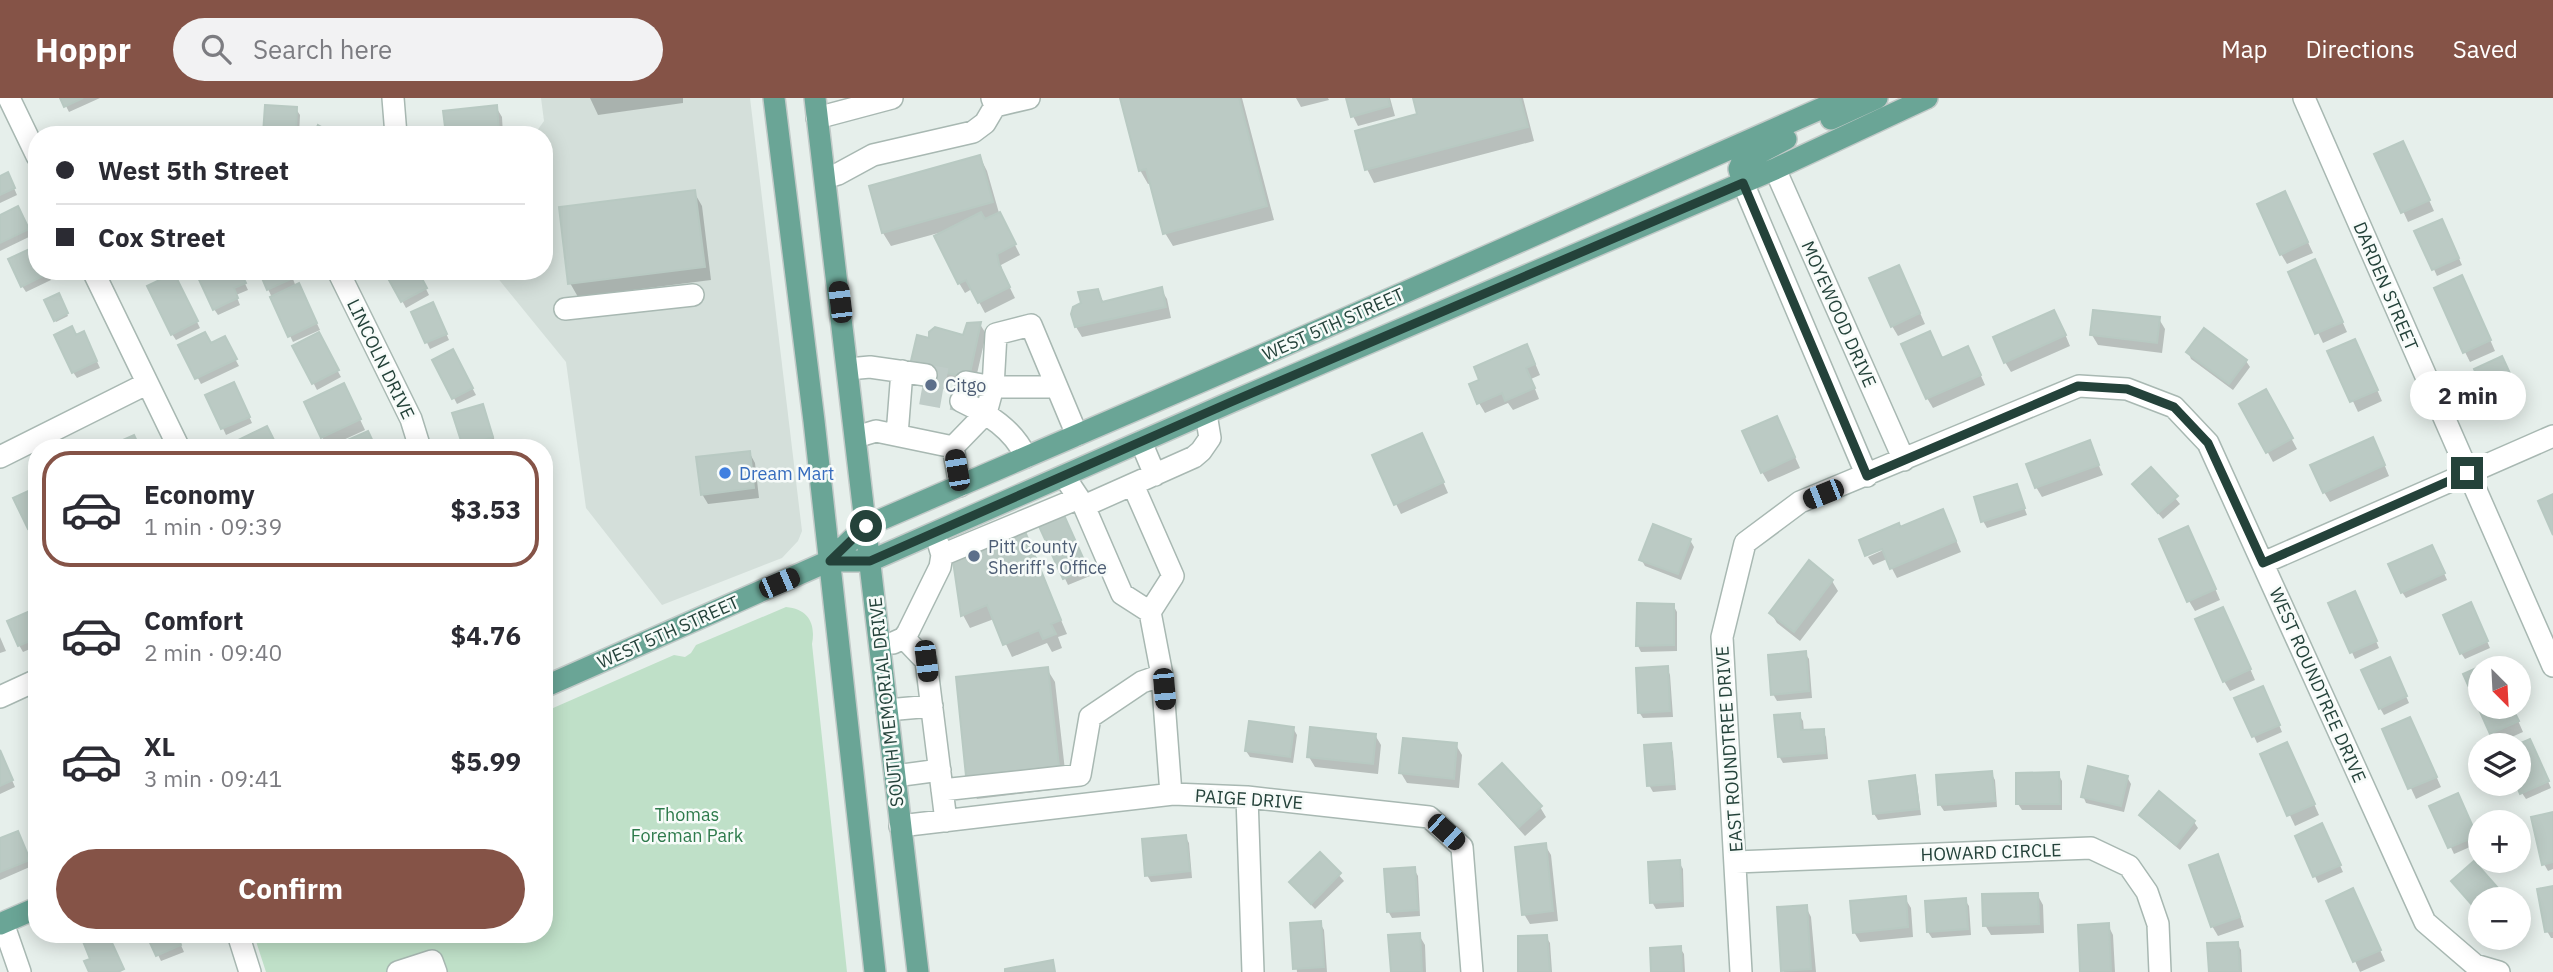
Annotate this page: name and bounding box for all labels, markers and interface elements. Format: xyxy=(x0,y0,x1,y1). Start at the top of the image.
search box xyxy=(173,18,663,81)
text: Hoppr xyxy=(35,28,131,71)
icon: search xyxy=(197,30,235,68)
text: Search here xyxy=(253,32,392,66)
text: Map xyxy=(2221,33,2267,65)
text: Directions xyxy=(2305,33,2415,65)
text: Saved xyxy=(2453,33,2518,65)
text: West 5th Street xyxy=(98,153,289,187)
street label: DARDEN STREET xyxy=(2348,218,2424,354)
text: Cox Street xyxy=(98,220,225,254)
street label: MOYEWOOD DRIVE xyxy=(1796,237,1882,391)
car xyxy=(828,280,853,324)
street label: WEST 5TH STREET xyxy=(1259,282,1407,366)
street label: LINCOLN DRIVE xyxy=(342,295,420,423)
callout: 2 min xyxy=(2409,372,2525,420)
place label: Citgo xyxy=(945,374,986,397)
marker: Citgo xyxy=(923,377,939,393)
text: 2 min xyxy=(2438,380,2498,410)
car xyxy=(944,447,971,493)
route end xyxy=(2451,457,2483,489)
place label: Dream Mart xyxy=(739,462,834,485)
marker: Dream Mart xyxy=(717,465,733,481)
car xyxy=(1800,476,1847,512)
text: Economy xyxy=(144,477,255,511)
icon: car xyxy=(60,478,123,541)
text: $3.53 xyxy=(451,492,521,526)
route start xyxy=(850,510,882,542)
text: 1 min · 09:39 xyxy=(144,511,282,541)
place label: Pitt County Sheriff's Office xyxy=(988,535,1107,579)
marker: Pitt County Sheriff's Office xyxy=(966,548,982,564)
car xyxy=(756,565,803,601)
street label: WEST ROUNDTREE DRIVE xyxy=(2265,584,2371,786)
street label: WEST 5TH STREET xyxy=(594,590,742,674)
street label: SOUTH MEMORIAL DRIVE xyxy=(864,596,908,808)
text: Comfort xyxy=(144,603,243,637)
icon: car xyxy=(60,604,123,667)
text: $4.76 xyxy=(451,618,521,652)
text: 2 min · 09:40 xyxy=(144,637,282,667)
car xyxy=(914,639,939,683)
street label: EAST ROUNDTREE DRIVE xyxy=(1710,645,1748,853)
north arrow xyxy=(2468,656,2530,719)
map controls xyxy=(2468,656,2531,950)
car xyxy=(1152,667,1177,711)
text: XL xyxy=(144,729,175,763)
icon: car xyxy=(60,730,123,793)
button: layers xyxy=(2468,733,2531,796)
text: $5.99 xyxy=(451,744,521,778)
text: 3 min · 09:41 xyxy=(144,763,282,793)
street label: PAIGE DRIVE xyxy=(1194,784,1304,814)
park label: Thomas Foreman Park xyxy=(631,803,744,847)
car xyxy=(1424,810,1469,854)
button: + xyxy=(2468,810,2531,873)
street label: HOWARD CIRCLE xyxy=(1920,838,2062,866)
button: Confirm xyxy=(56,849,525,929)
button: − xyxy=(2468,887,2531,950)

